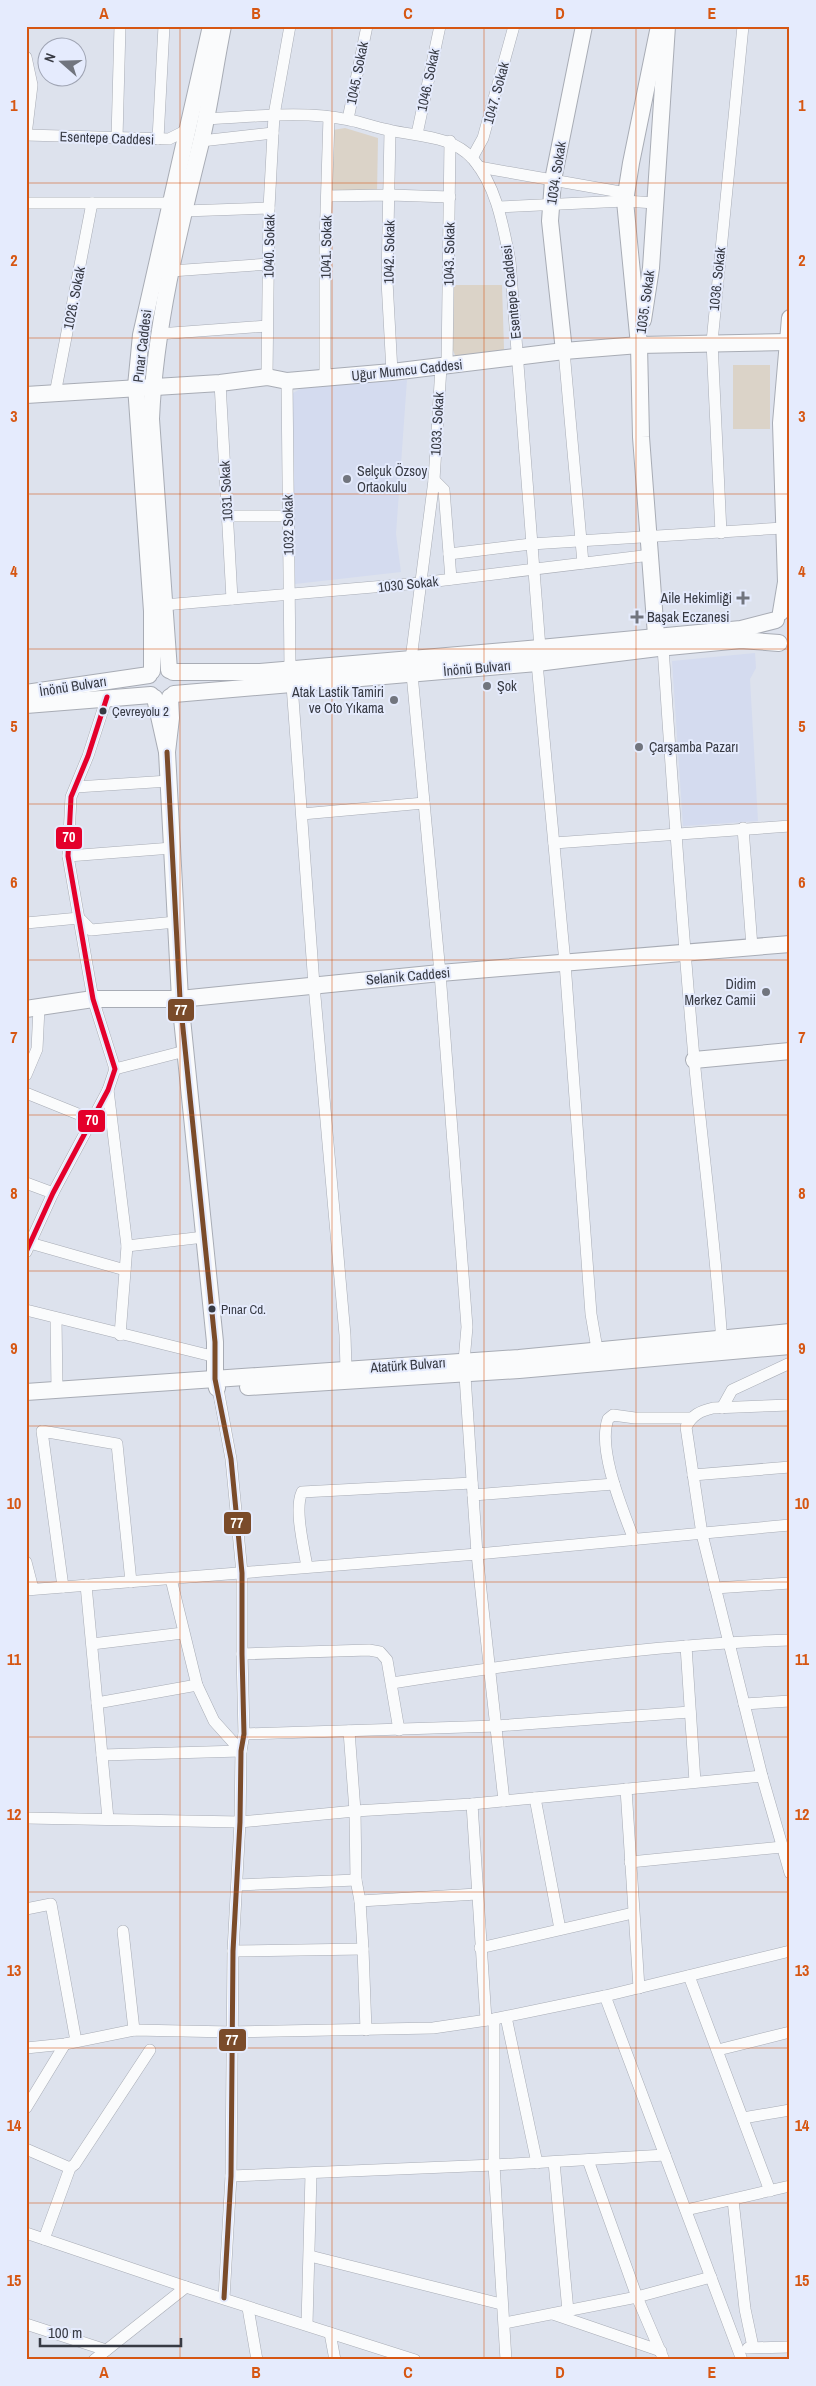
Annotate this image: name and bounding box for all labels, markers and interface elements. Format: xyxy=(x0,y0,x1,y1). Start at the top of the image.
text: A xyxy=(99,2,109,24)
text: B xyxy=(251,2,261,24)
text: C xyxy=(403,2,413,24)
text: D xyxy=(555,2,565,24)
text: E xyxy=(708,2,717,24)
north arrow xyxy=(38,38,88,88)
street label: 1045. Sokak xyxy=(342,40,372,106)
street label: 1046. Sokak xyxy=(413,47,443,113)
text: N xyxy=(40,51,60,65)
street label: 1047. Sokak xyxy=(479,60,513,126)
text: 1 xyxy=(10,94,18,116)
text: 1 xyxy=(798,94,806,116)
street label: Esentepe Caddesi xyxy=(59,127,155,149)
street label: 1034. Sokak xyxy=(542,140,570,206)
street label: 1040. Sokak xyxy=(259,214,279,278)
street label: 1041. Sokak xyxy=(316,215,336,279)
street label: 1042. Sokak xyxy=(379,220,399,284)
street label: 1043. Sokak xyxy=(439,222,459,286)
street label: Esentepe Caddesi xyxy=(497,244,525,340)
street label: 1036. Sokak xyxy=(705,246,729,312)
text: 2 xyxy=(10,249,18,271)
text: 2 xyxy=(798,249,806,271)
street label: 1026. Sokak xyxy=(59,265,89,331)
street label: 1035. Sokak xyxy=(632,269,658,335)
street label: Pınar Caddesi xyxy=(129,308,155,384)
street label: Uğur Mumcu Caddesi xyxy=(351,355,463,385)
street label: 1033. Sokak xyxy=(426,391,448,456)
text: 3 xyxy=(10,405,18,427)
text: 3 xyxy=(798,405,806,427)
street label: 1031 Sokak xyxy=(215,460,237,522)
place label: Selçuk Özsoy Ortaokulu xyxy=(357,462,427,496)
marker: Selçuk Özsoy Ortaokulu xyxy=(341,473,353,485)
street label: 1032 Sokak xyxy=(278,494,298,555)
text: 4 xyxy=(10,560,18,582)
text: 4 xyxy=(798,560,806,582)
street label: 1030 Sokak xyxy=(377,572,439,596)
place label: Aile Hekimliği xyxy=(660,589,732,607)
marker: Aile Hekimliği xyxy=(736,591,750,605)
place label: Başak Eczanesi xyxy=(647,608,729,626)
marker: Başak Eczanesi xyxy=(631,611,643,623)
street label: İnönü Bulvarı xyxy=(443,656,511,680)
street label: İnönü Bulvarı xyxy=(38,672,108,700)
place label: Şok xyxy=(497,677,517,695)
marker: Şok xyxy=(481,680,493,692)
place label: Atak Lastik Tamiri ve Oto Yıkama xyxy=(291,683,385,717)
marker: Atak Lastik Tamiri ve Oto Yıkama xyxy=(388,694,400,706)
place label: Çevreyolu 2 xyxy=(112,703,169,720)
marker: Çevreyolu 2 xyxy=(98,706,108,716)
text: 5 xyxy=(10,715,18,737)
text: 5 xyxy=(798,715,806,737)
place label: Çarşamba Pazarı xyxy=(649,738,738,756)
marker: Çarşamba Pazarı xyxy=(633,741,645,753)
line badge: 70 xyxy=(55,826,83,850)
text: 70 xyxy=(63,828,75,846)
text: 6 xyxy=(10,871,18,893)
text: 6 xyxy=(798,871,806,893)
street label: Selanik Caddesi xyxy=(365,963,451,989)
place label: Didim Merkez Camii xyxy=(685,975,756,1009)
marker: Didim Merkez Camii xyxy=(760,986,772,998)
line badge: 77 xyxy=(167,998,195,1022)
text: 77 xyxy=(175,1001,188,1019)
text: 7 xyxy=(10,1026,18,1048)
text: 7 xyxy=(798,1026,806,1048)
line badge: 70 xyxy=(77,1109,106,1133)
text: 70 xyxy=(86,1111,98,1129)
text: 8 xyxy=(10,1182,18,1204)
text: 8 xyxy=(798,1182,806,1204)
place label: Pınar Cd. xyxy=(221,1301,266,1318)
marker: Pınar Cd. xyxy=(207,1304,217,1314)
text: 9 xyxy=(10,1337,18,1359)
text: 9 xyxy=(798,1337,806,1359)
street label: Atatürk Bulvarı xyxy=(369,1353,446,1377)
text: 10 xyxy=(7,1492,21,1514)
text: 10 xyxy=(795,1492,809,1514)
line badge: 77 xyxy=(223,1511,252,1535)
text: 77 xyxy=(231,1514,244,1532)
text: 11 xyxy=(7,1648,22,1670)
text: 11 xyxy=(795,1648,810,1670)
text: 12 xyxy=(7,1803,21,1825)
text: 12 xyxy=(795,1803,809,1825)
text: 13 xyxy=(7,1959,21,1981)
text: 13 xyxy=(795,1959,809,1981)
line badge: 77 xyxy=(218,2028,247,2052)
text: 77 xyxy=(226,2031,239,2049)
text: 14 xyxy=(7,2114,22,2136)
text: 14 xyxy=(795,2114,810,2136)
text: 15 xyxy=(7,2269,21,2291)
text: 15 xyxy=(795,2269,809,2291)
scale bar xyxy=(40,2316,181,2348)
text: 100 m xyxy=(48,2322,82,2343)
text: A xyxy=(99,2361,109,2383)
text: B xyxy=(251,2361,261,2383)
text: C xyxy=(403,2361,413,2383)
text: D xyxy=(555,2361,565,2383)
text: E xyxy=(708,2361,717,2383)

